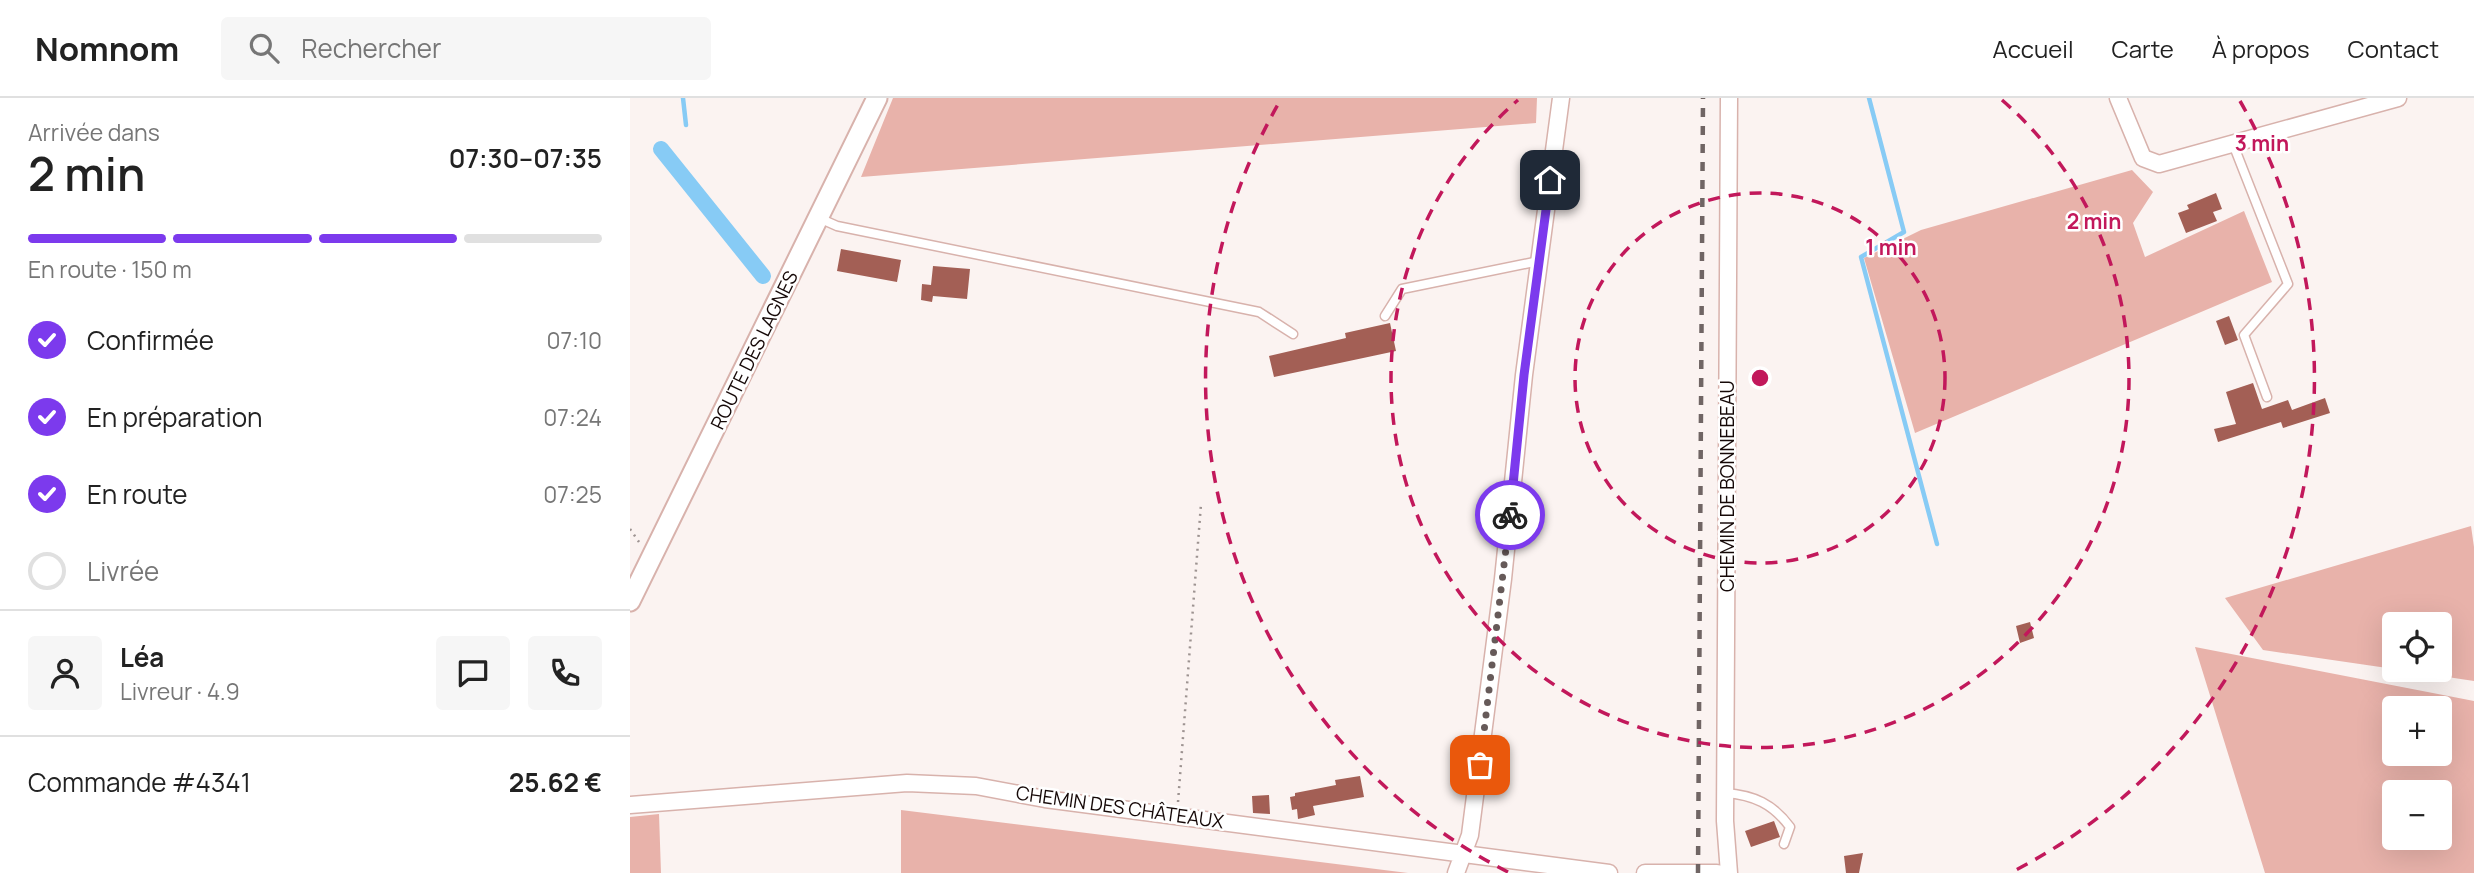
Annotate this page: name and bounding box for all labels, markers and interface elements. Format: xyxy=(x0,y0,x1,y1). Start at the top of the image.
search box xyxy=(221,17,711,80)
text: Nomnom xyxy=(35,26,179,71)
icon: search xyxy=(245,29,283,67)
text: Rechercher xyxy=(301,30,441,66)
text: Accueil xyxy=(1993,32,2073,65)
text: Carte xyxy=(2111,32,2174,65)
text: À propos xyxy=(2212,32,2310,65)
text: Contact xyxy=(2348,32,2439,65)
text: Arrivée dans xyxy=(28,116,160,148)
text: 3 min xyxy=(2235,129,2289,157)
text: 07:30–07:35 xyxy=(449,140,602,176)
text: 2 min xyxy=(28,142,145,205)
pin xyxy=(1520,150,1580,210)
icon: home xyxy=(1531,161,1569,199)
text: 2 min xyxy=(2067,207,2121,235)
text: 1 min xyxy=(1865,233,1917,261)
text: En route · 150 m xyxy=(28,253,192,285)
street label: ROUTE DES LAGNES xyxy=(704,266,804,434)
icon: check xyxy=(28,321,66,359)
text: Confirmée xyxy=(87,322,214,358)
text: 07:10 xyxy=(547,324,602,356)
centre of rings xyxy=(1748,366,1772,390)
street label: CHEMIN DE BONNEBEAU xyxy=(1714,380,1740,592)
icon: check xyxy=(28,398,66,436)
text: En préparation xyxy=(87,399,262,435)
text: 07:24 xyxy=(543,401,602,433)
icon: check xyxy=(28,475,66,513)
text: En route xyxy=(87,476,188,512)
text: 07:25 xyxy=(543,478,602,510)
courier xyxy=(1475,480,1545,550)
icon: bike xyxy=(1491,496,1529,534)
text: Livrée xyxy=(87,553,159,589)
map controls xyxy=(2382,612,2452,850)
button: locate xyxy=(2382,612,2452,682)
button: person xyxy=(28,636,102,710)
button: chat xyxy=(436,636,510,710)
button: phone xyxy=(528,636,602,710)
text: Léa xyxy=(120,639,164,675)
text: Livreur · 4.9 xyxy=(120,675,240,707)
button: + xyxy=(2382,696,2452,766)
pin xyxy=(1450,735,1510,795)
icon: bag xyxy=(1461,746,1499,784)
text: Commande #4341 xyxy=(28,764,251,800)
text: 25.62 € xyxy=(509,764,602,800)
street label: CHEMIN DES CHÂTEAUX xyxy=(1015,780,1226,835)
button: − xyxy=(2382,780,2452,850)

